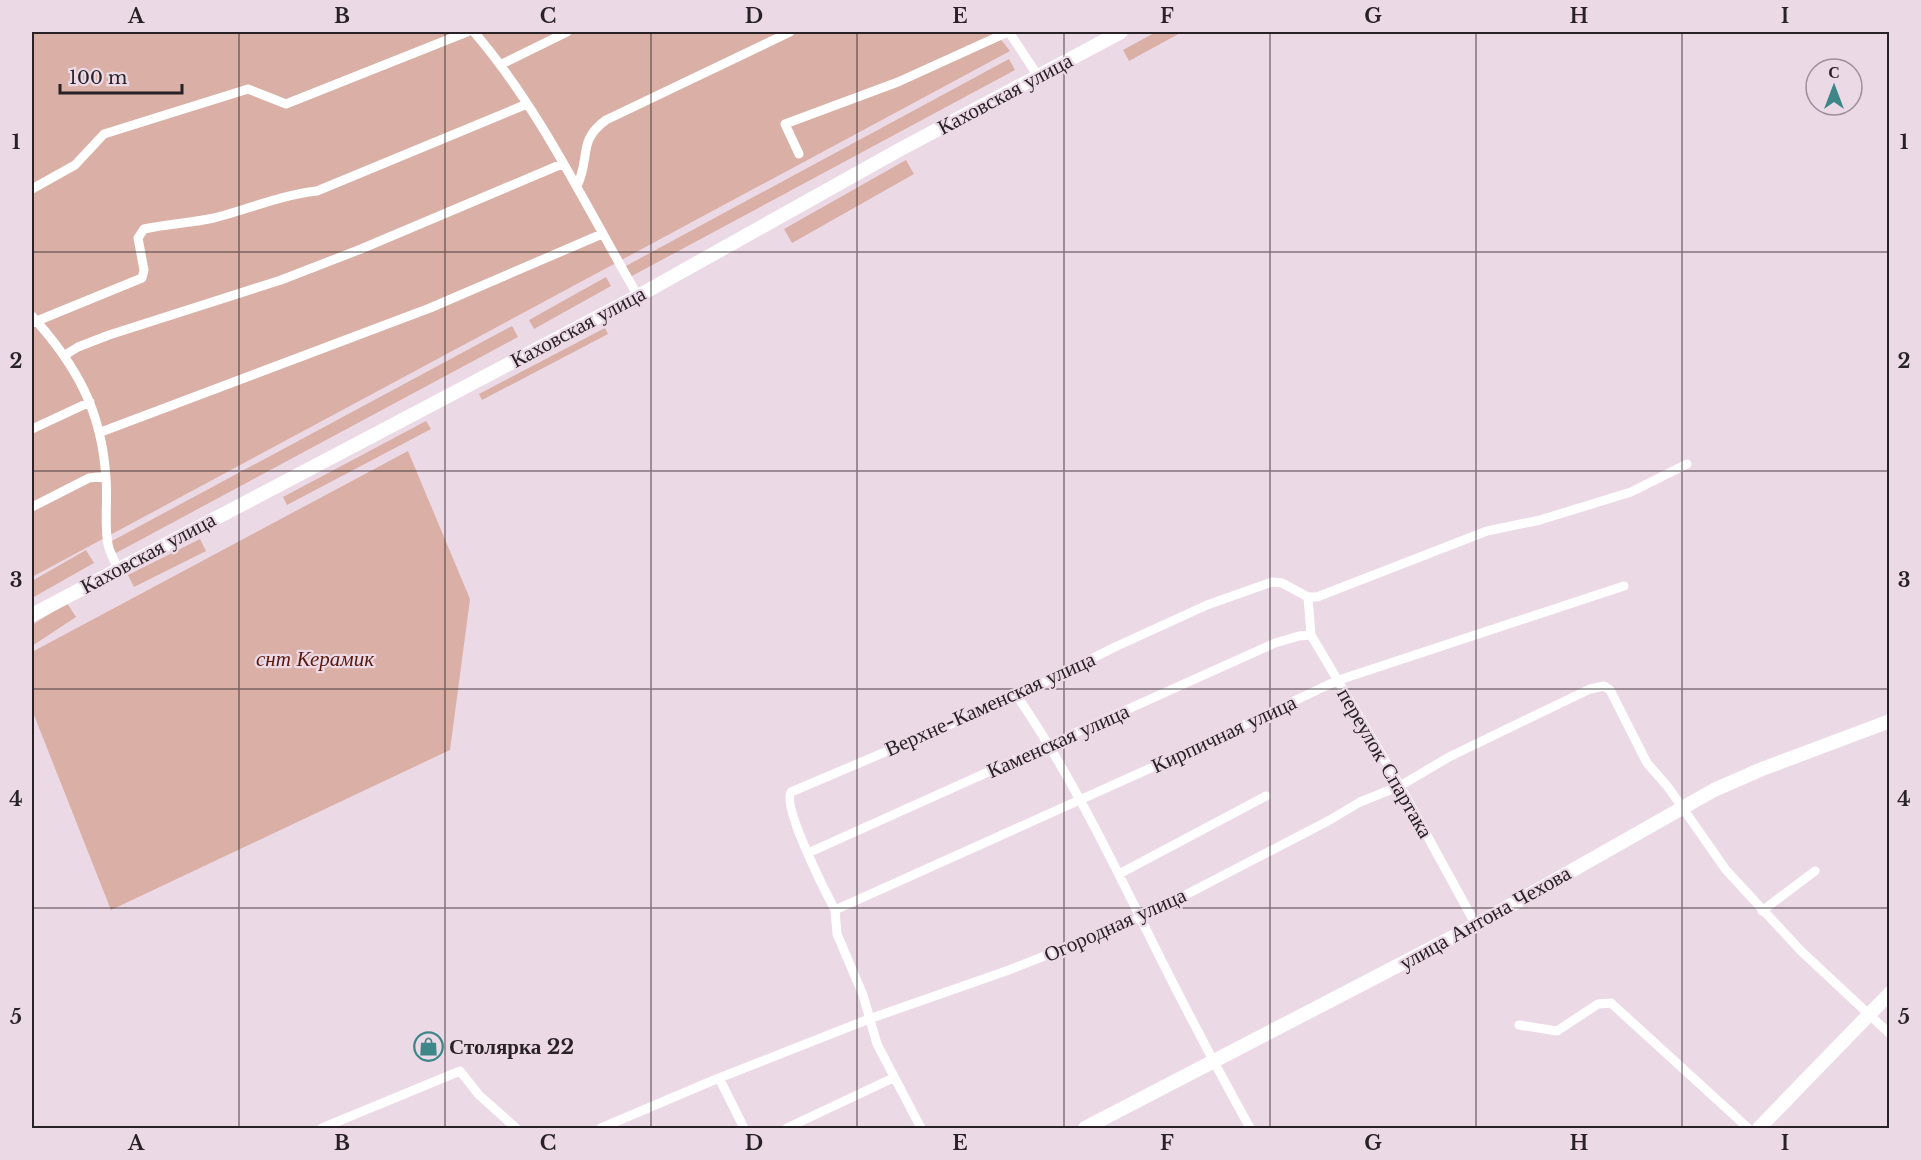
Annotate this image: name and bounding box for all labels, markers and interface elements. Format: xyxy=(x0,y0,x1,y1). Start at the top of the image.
text: A xyxy=(127,4,145,28)
text: B xyxy=(334,4,350,28)
text: C xyxy=(540,4,556,28)
text: D xyxy=(745,4,763,28)
text: E xyxy=(952,4,968,28)
text: F xyxy=(1160,4,1174,28)
text: G xyxy=(1364,4,1382,28)
text: H xyxy=(1570,4,1589,28)
text: I xyxy=(1781,4,1789,28)
street label: Каховская улица xyxy=(933,47,1078,140)
scale bar xyxy=(60,57,182,95)
north arrow xyxy=(1804,57,1864,117)
text: С xyxy=(1828,62,1840,82)
text: 100 m xyxy=(69,67,127,89)
text: 1 xyxy=(12,130,21,154)
text: 1 xyxy=(1900,130,1909,154)
street label: Каховская улица xyxy=(506,280,651,373)
text: 2 xyxy=(9,349,23,373)
text: 2 xyxy=(1897,349,1911,373)
street label: Каховская улица xyxy=(76,506,221,599)
text: 3 xyxy=(10,568,22,592)
text: 3 xyxy=(1898,568,1910,592)
park label: снт Керамик xyxy=(256,646,374,672)
street label: Верхне-Каменская улица xyxy=(881,646,1099,762)
street label: переулок Спартака xyxy=(1331,683,1439,843)
street label: Кирпичная улица xyxy=(1147,689,1301,779)
street label: Каменская улица xyxy=(983,698,1133,784)
text: 4 xyxy=(9,787,23,811)
text: 4 xyxy=(1897,787,1911,811)
street label: улица Антона Чехова xyxy=(1395,860,1576,976)
street label: Огородная улица xyxy=(1040,882,1191,968)
text: 5 xyxy=(10,1005,22,1029)
text: 5 xyxy=(1898,1005,1910,1029)
shop icon: Столярка 22 xyxy=(412,1031,444,1063)
place label: Столярка 22 xyxy=(449,1034,574,1060)
text: A xyxy=(127,1131,145,1155)
text: B xyxy=(334,1131,350,1155)
text: C xyxy=(540,1131,556,1155)
text: D xyxy=(745,1131,763,1155)
text: E xyxy=(952,1131,968,1155)
text: F xyxy=(1160,1131,1174,1155)
text: G xyxy=(1364,1131,1382,1155)
text: H xyxy=(1570,1131,1589,1155)
text: I xyxy=(1781,1131,1789,1155)

